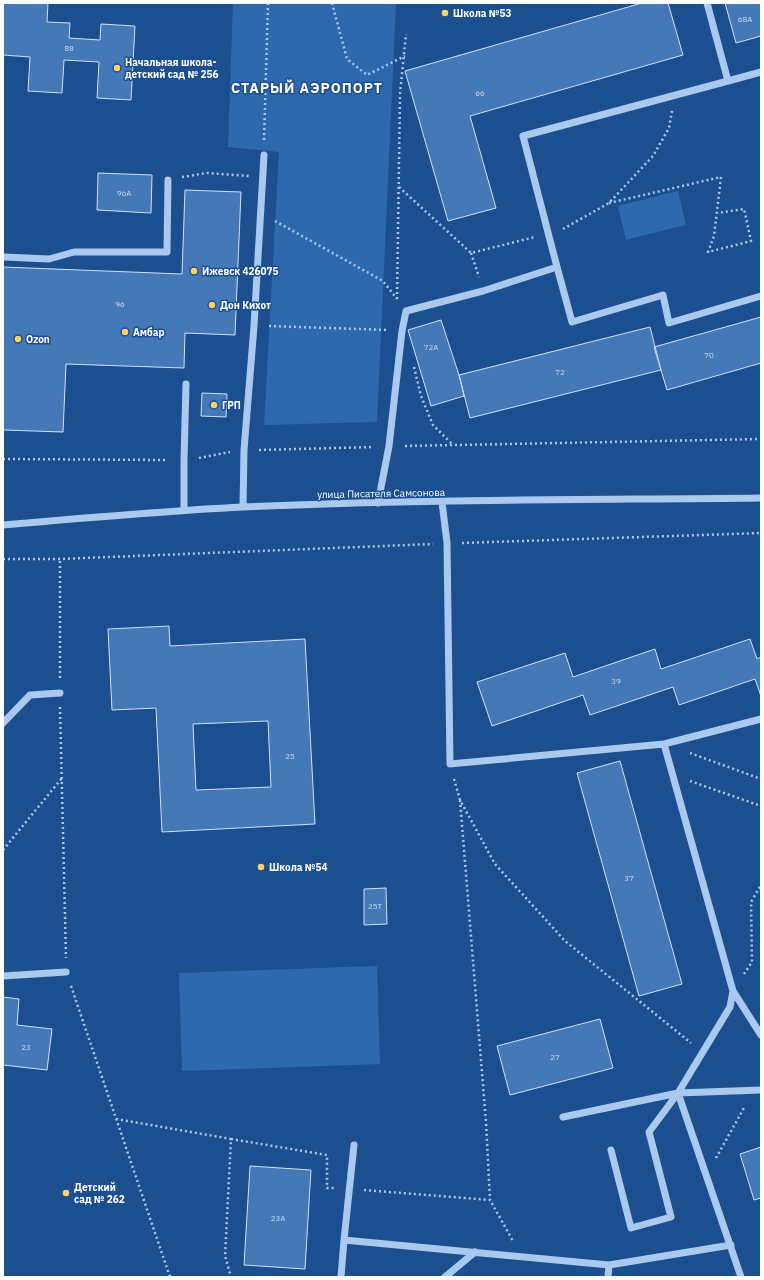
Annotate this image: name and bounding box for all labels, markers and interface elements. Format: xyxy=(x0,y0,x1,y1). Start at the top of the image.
place label: Школа №53 xyxy=(453,7,511,20)
marker: Школа №53 xyxy=(440,8,450,18)
house number: 68А xyxy=(738,14,752,24)
house number: 88 xyxy=(64,43,74,53)
place label: Начальная школа- детский сад № 256 xyxy=(125,56,218,81)
marker: Начальная школа- детский сад № 256 xyxy=(112,63,122,73)
district label: СТАРЫЙ АЭРОПОРТ xyxy=(231,79,383,97)
house number: 66 xyxy=(475,88,485,98)
house number: 96А xyxy=(117,188,131,198)
place label: Ижевск 426075 xyxy=(202,265,279,278)
marker: Ижевск 426075 xyxy=(189,266,199,276)
house number: 96 xyxy=(115,299,125,309)
place label: Дон Кихот xyxy=(220,299,271,312)
marker: Дон Кихот xyxy=(207,300,217,310)
place label: Амбар xyxy=(133,326,165,339)
marker: Амбар xyxy=(120,327,130,337)
place label: Ozon xyxy=(26,333,50,346)
marker: Ozon xyxy=(13,334,23,344)
house number: 72А xyxy=(424,342,438,352)
house number: 70 xyxy=(704,350,714,360)
house number: 72 xyxy=(555,367,565,377)
place label: ГРП xyxy=(222,399,241,412)
marker: ГРП xyxy=(209,400,219,410)
street label: улица Писателя Самсонова xyxy=(317,486,446,501)
house number: 39 xyxy=(611,676,621,686)
house number: 25 xyxy=(285,751,295,761)
place label: Школа №54 xyxy=(269,861,327,874)
marker: Школа №54 xyxy=(256,862,266,872)
house number: 37 xyxy=(624,873,634,883)
house number: 25Т xyxy=(368,901,383,911)
house number: 23 xyxy=(21,1042,31,1052)
house number: 27 xyxy=(550,1052,560,1062)
place label: Детский сад № 262 xyxy=(74,1181,125,1206)
marker: Детский сад № 262 xyxy=(61,1188,71,1198)
house number: 23А xyxy=(271,1213,285,1223)

